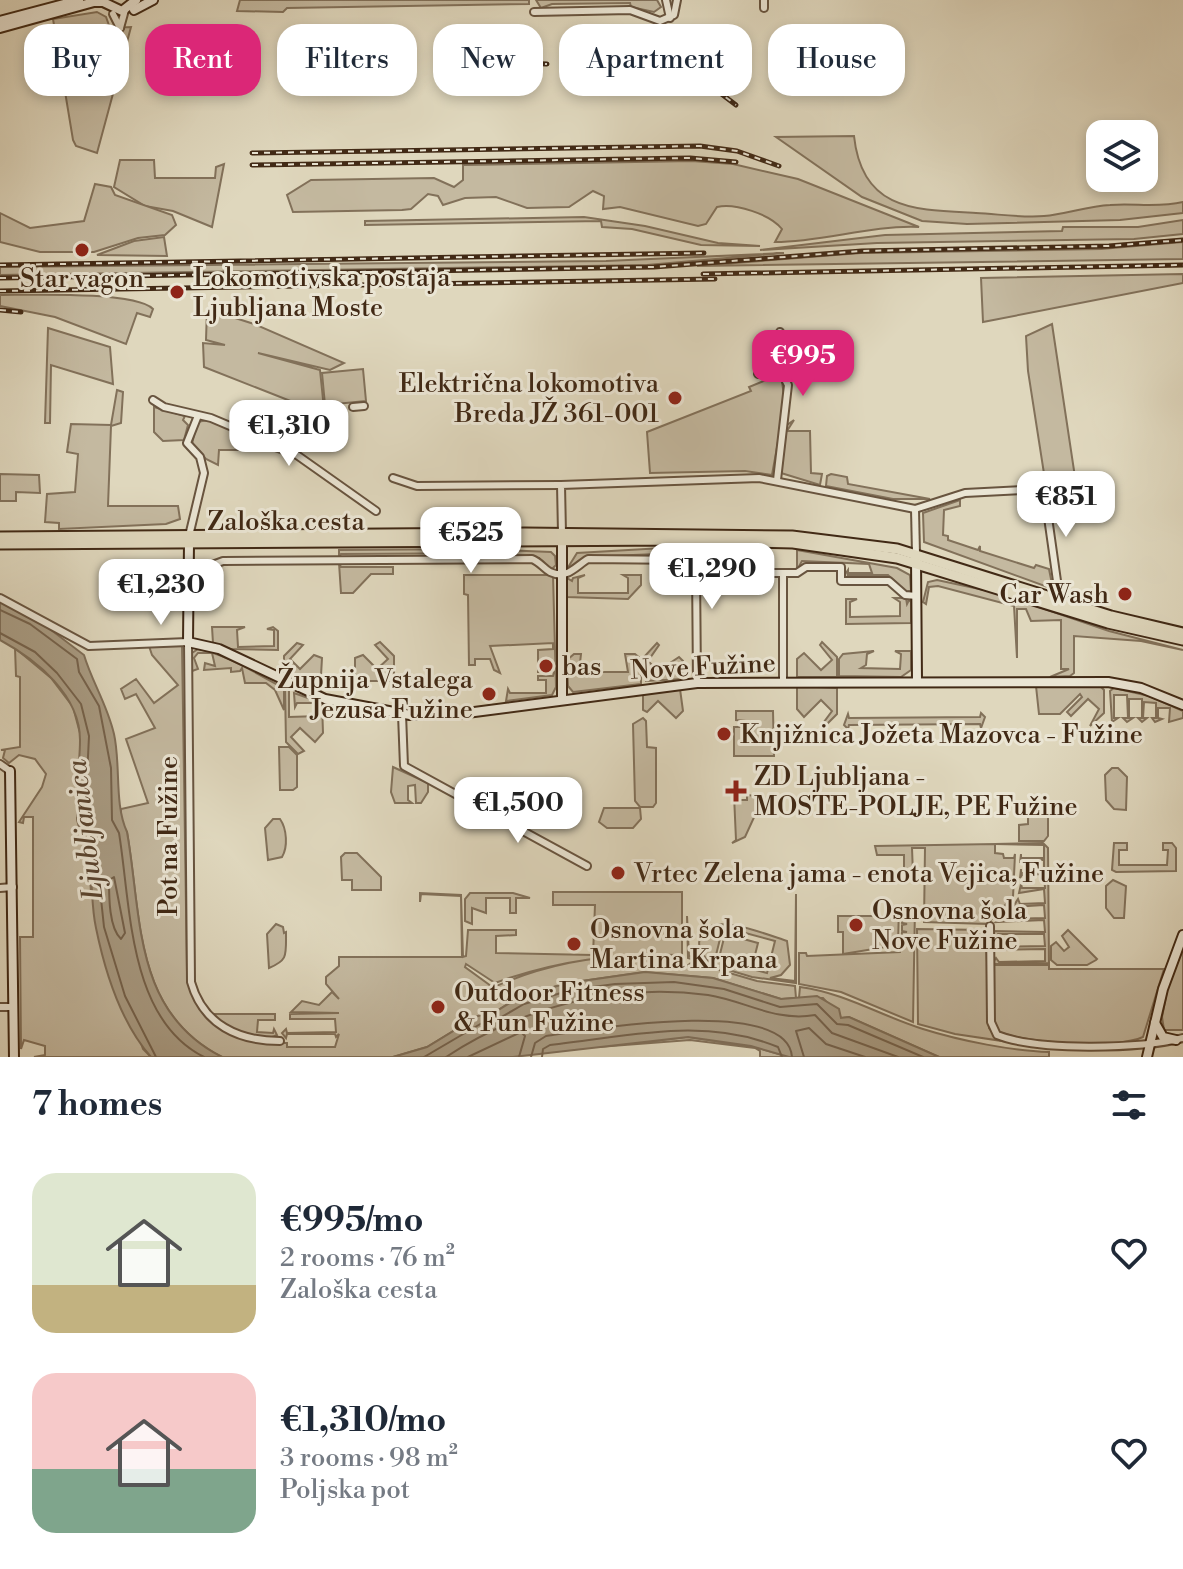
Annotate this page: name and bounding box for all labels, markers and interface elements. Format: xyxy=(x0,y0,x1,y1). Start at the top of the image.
chip: Buy xyxy=(24,24,129,96)
chip: Rent xyxy=(145,24,261,96)
chip: Filters xyxy=(277,24,417,96)
chip: New xyxy=(433,24,543,96)
chip: Apartment xyxy=(559,24,752,96)
chip: House xyxy=(768,24,905,96)
map controls xyxy=(1086,120,1158,192)
button: layers xyxy=(1086,120,1158,192)
marker: Star vagon xyxy=(73,241,91,259)
place label: Lokomotivska postaja Ljubljana Moste xyxy=(193,262,451,324)
place label: Star vagon xyxy=(20,263,144,295)
marker: Lokomotivska postaja Ljubljana Moste xyxy=(168,283,186,301)
pin: €995 xyxy=(756,330,850,398)
text: €995 xyxy=(770,340,836,372)
place label: Električna lokomotiva Breda JŽ 361-001 xyxy=(399,368,660,430)
marker: Električna lokomotiva Breda JŽ 361-001 xyxy=(666,389,684,407)
pin: €1,310 xyxy=(224,400,354,468)
text: €1,310 xyxy=(247,410,331,442)
pin: €851 xyxy=(1019,471,1113,539)
text: €851 xyxy=(1035,481,1097,513)
street label: Zaloška cesta xyxy=(207,506,366,538)
pin: €525 xyxy=(424,507,518,575)
text: €525 xyxy=(438,517,504,549)
pin: €1,290 xyxy=(647,543,777,611)
text: €1,290 xyxy=(667,553,757,585)
pin: €1,230 xyxy=(96,559,226,627)
text: €1,230 xyxy=(117,569,205,601)
place label: Car Wash xyxy=(999,579,1109,611)
marker: Car Wash xyxy=(1116,585,1134,603)
street label: Nove Fužine xyxy=(630,647,777,687)
place label: bas xyxy=(562,651,601,683)
marker: bas xyxy=(537,657,555,675)
place label: Župnija Vstalega Jezusa Fužine xyxy=(277,662,474,726)
marker: Župnija Vstalega Jezusa Fužine xyxy=(480,685,498,703)
place label: Knjižnica Jožeta Mazovca - Fužine xyxy=(740,719,1143,751)
marker: Knjižnica Jožeta Mazovca - Fužine xyxy=(715,725,733,743)
street label: Pot na Fužine xyxy=(153,756,185,916)
water label: Ljubljanica xyxy=(59,757,112,903)
place label: ZD Ljubljana - MOSTE-POLJE, PE Fužine xyxy=(754,761,1078,823)
pin: €1,500 xyxy=(453,777,583,845)
marker: ZD Ljubljana - MOSTE-POLJE, PE Fužine xyxy=(725,780,747,802)
text: €1,500 xyxy=(472,787,564,819)
place label: Vrtec Zelena jama - enota Vejica, Fužine xyxy=(633,858,1104,890)
marker: Vrtec Zelena jama - enota Vejica, Fužine xyxy=(609,864,627,882)
place label: Osnovna šola Nove Fužine xyxy=(872,895,1028,957)
place label: Osnovna šola Martina Krpana xyxy=(590,914,778,976)
marker: Osnovna šola Nove Fužine xyxy=(847,916,865,934)
marker: Osnovna šola Martina Krpana xyxy=(565,935,583,953)
place label: Outdoor Fitness & Fun Fužine xyxy=(454,977,645,1039)
marker: Outdoor Fitness & Fun Fužine xyxy=(429,998,447,1016)
icon: filters xyxy=(1107,1083,1151,1127)
text: 7 homes xyxy=(32,1084,162,1126)
text: €995/mo xyxy=(280,1200,423,1242)
icon: home xyxy=(96,1205,192,1301)
icon: heart xyxy=(1107,1231,1151,1275)
text: 2 rooms · 76 m² xyxy=(280,1242,455,1274)
text: Zaloška cesta xyxy=(280,1274,437,1306)
text: €1,310/mo xyxy=(280,1400,446,1442)
icon: home xyxy=(96,1405,192,1501)
icon: heart xyxy=(1107,1431,1151,1475)
text: 3 rooms · 98 m² xyxy=(280,1442,458,1474)
text: Poljska pot xyxy=(280,1474,410,1506)

